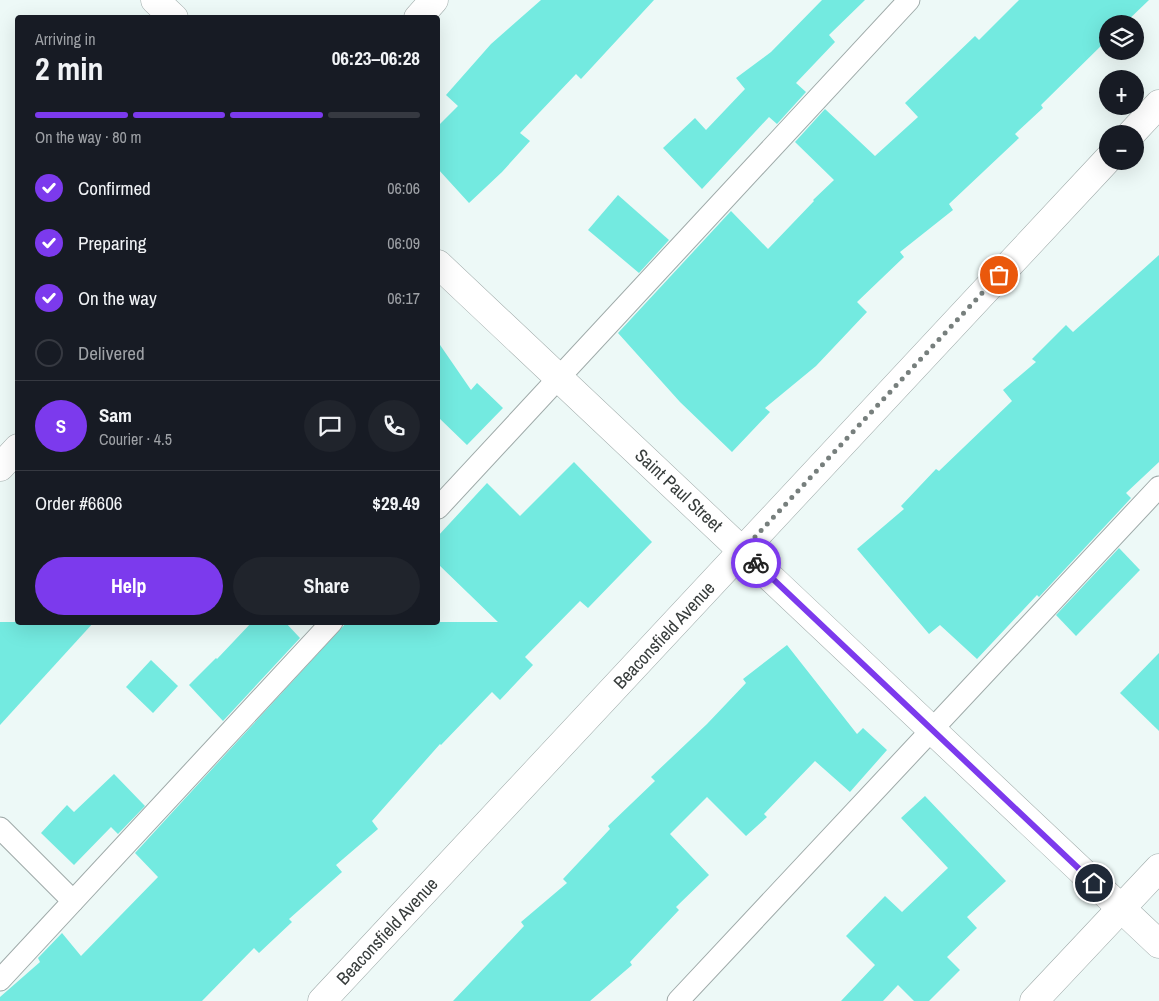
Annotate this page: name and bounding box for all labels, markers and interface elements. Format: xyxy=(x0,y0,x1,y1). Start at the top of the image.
map controls xyxy=(1099,15,1144,170)
button: layers xyxy=(1099,15,1144,60)
text: Arriving in xyxy=(35,28,96,50)
text: 06:23–06:28 xyxy=(332,45,420,71)
text: 2 min xyxy=(35,47,104,90)
button: + xyxy=(1099,70,1144,115)
button: − xyxy=(1099,125,1144,170)
text: On the way · 80 m xyxy=(35,126,141,148)
icon: check xyxy=(35,174,63,202)
text: Confirmed xyxy=(78,175,151,201)
text: 06:06 xyxy=(387,177,420,199)
icon: check xyxy=(35,229,63,257)
text: Preparing xyxy=(78,230,146,256)
text: 06:09 xyxy=(387,232,420,254)
pin xyxy=(978,254,1020,296)
icon: bag xyxy=(985,261,1013,289)
icon: check xyxy=(35,284,63,312)
text: On the way xyxy=(78,285,157,311)
text: 06:17 xyxy=(387,287,420,309)
text: Delivered xyxy=(78,340,145,366)
button: chat xyxy=(304,400,356,452)
button: phone xyxy=(368,400,420,452)
text: Sam xyxy=(99,402,132,428)
text: S xyxy=(56,413,66,439)
text: Courier · 4.5 xyxy=(99,428,172,450)
street label: Saint Paul Street xyxy=(630,443,728,537)
text: Order #6606 xyxy=(35,490,122,516)
text: $29.49 xyxy=(372,490,420,516)
courier xyxy=(731,538,781,588)
icon: bike xyxy=(742,549,770,577)
button: Help xyxy=(35,557,223,615)
button: Share xyxy=(233,557,420,615)
street label: Beaconsfield Avenue xyxy=(608,576,720,694)
pin xyxy=(1073,862,1115,904)
icon: home xyxy=(1080,869,1108,897)
street label: Beaconsfield Avenue xyxy=(331,872,443,990)

